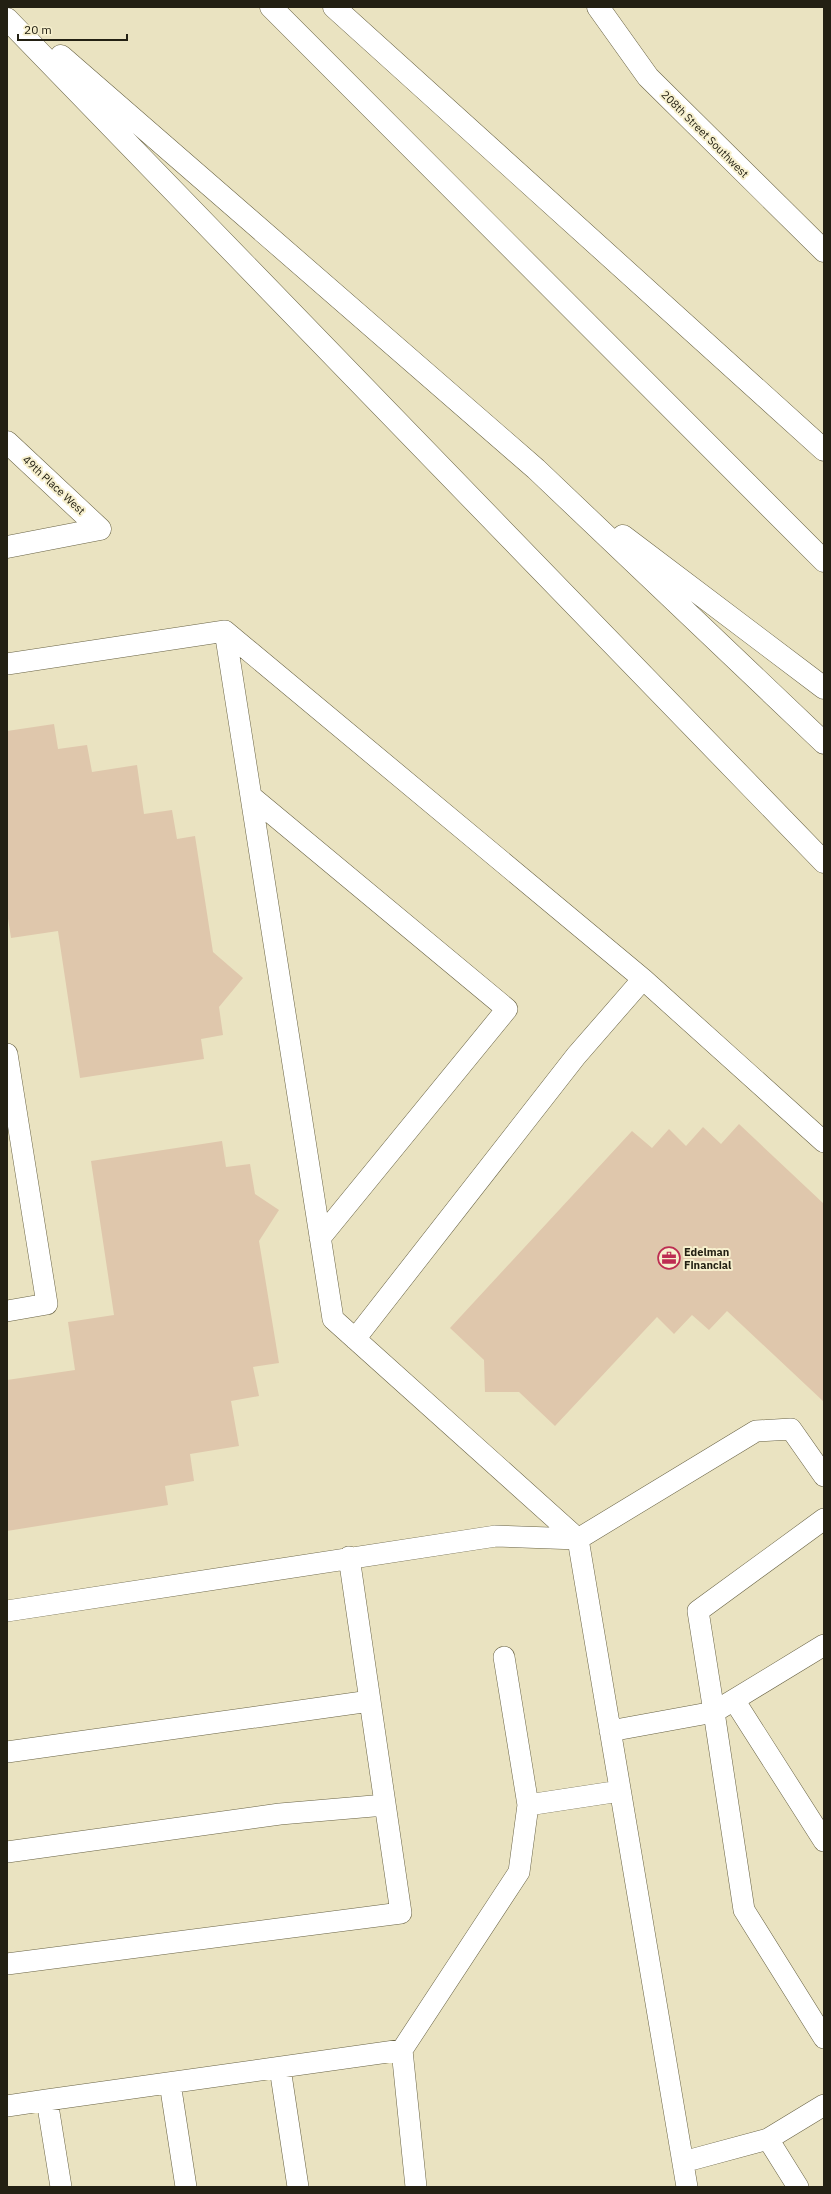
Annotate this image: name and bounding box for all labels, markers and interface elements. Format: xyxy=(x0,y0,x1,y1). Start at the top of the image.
scale bar xyxy=(18,16,127,42)
text: 20 m xyxy=(24,22,52,37)
street label: 208th Street Southwest xyxy=(658,87,752,181)
street label: 49th Place West xyxy=(20,452,88,518)
office icon: Edelman Financial xyxy=(656,1245,682,1271)
place label: Edelman Financial xyxy=(684,1245,732,1272)

